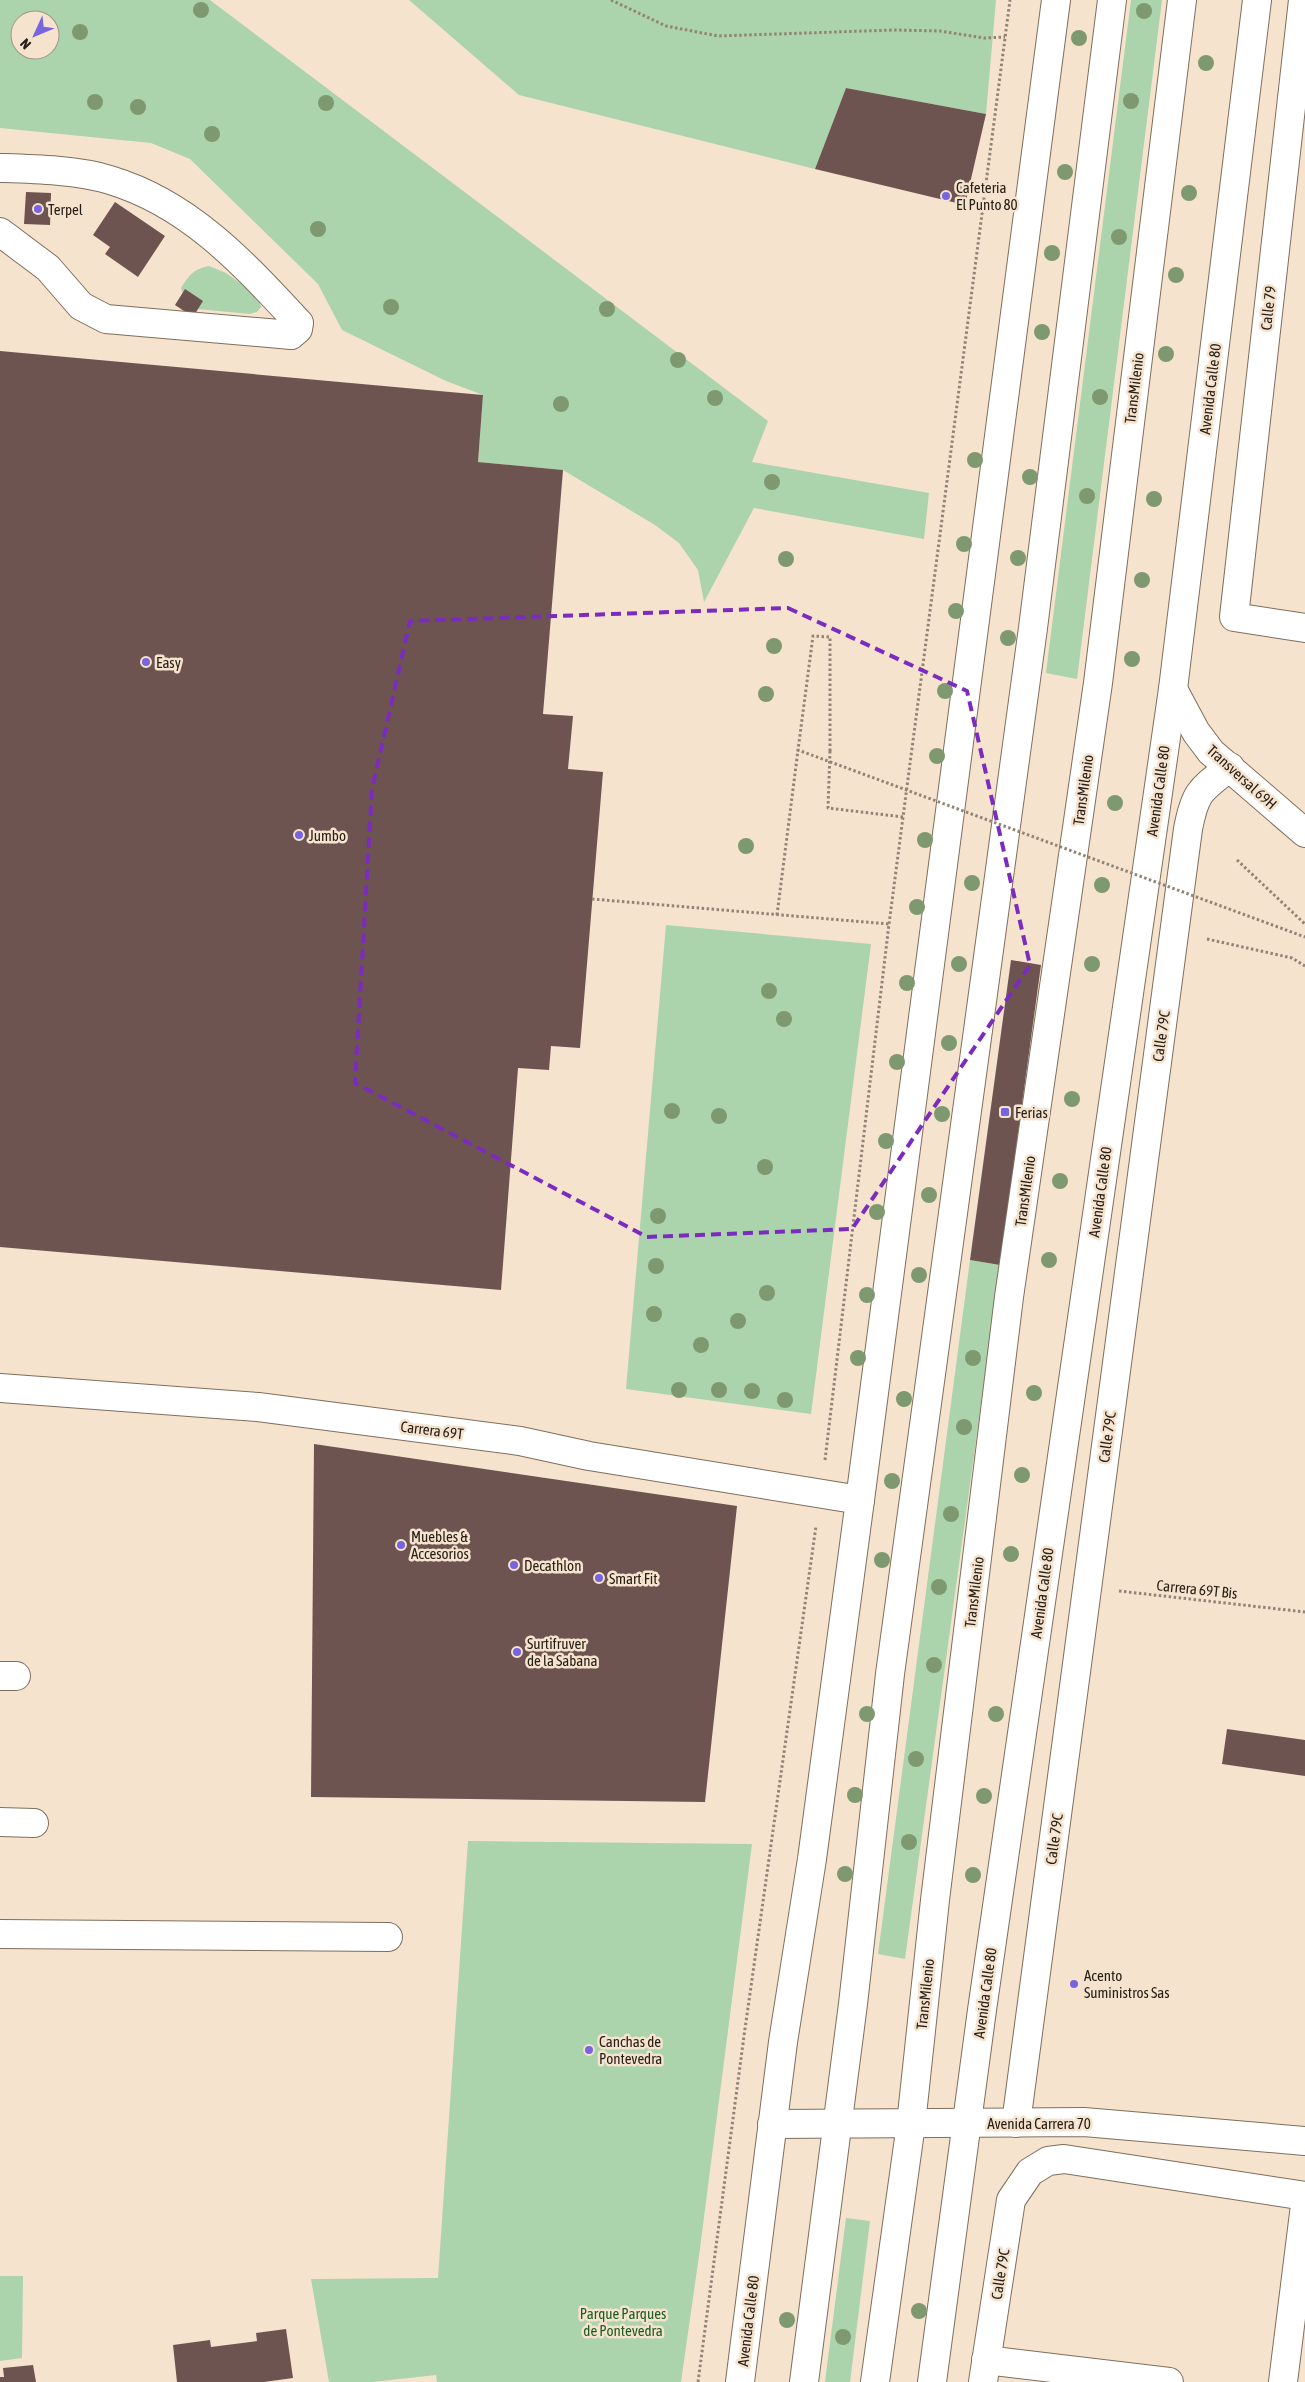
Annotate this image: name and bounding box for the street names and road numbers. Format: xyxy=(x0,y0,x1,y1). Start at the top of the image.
street label: Calle 79 xyxy=(1257,285,1279,331)
street label: Avenida Calle 80 xyxy=(1196,343,1224,435)
street label: TransMilenio xyxy=(1121,352,1147,424)
street label: Transversal 69H xyxy=(1204,741,1280,813)
street label: Avenida Calle 80 xyxy=(1143,744,1173,838)
street label: TransMilenio xyxy=(1070,754,1096,826)
street label: Calle 79C xyxy=(1149,1009,1173,1063)
street label: Avenida Calle 80 xyxy=(1085,1145,1115,1239)
street label: TransMilenio xyxy=(1012,1155,1038,1227)
street label: Calle 79C xyxy=(1095,1410,1119,1464)
street label: Carrera 69T xyxy=(400,1418,465,1442)
street label: Avenida Calle 80 xyxy=(1027,1546,1057,1640)
street label: TransMilenio xyxy=(961,1556,987,1628)
street label: Carrera 69T Bis xyxy=(1156,1576,1238,1602)
street label: Calle 79C xyxy=(1042,1812,1066,1866)
street label: Avenida Calle 80 xyxy=(970,1946,1000,2040)
street label: TransMilenio xyxy=(913,1958,937,2030)
street label: Avenida Carrera 70 xyxy=(987,2115,1091,2132)
street label: Calle 79C xyxy=(988,2247,1012,2301)
street label: Avenida Calle 80 xyxy=(734,2275,762,2367)

